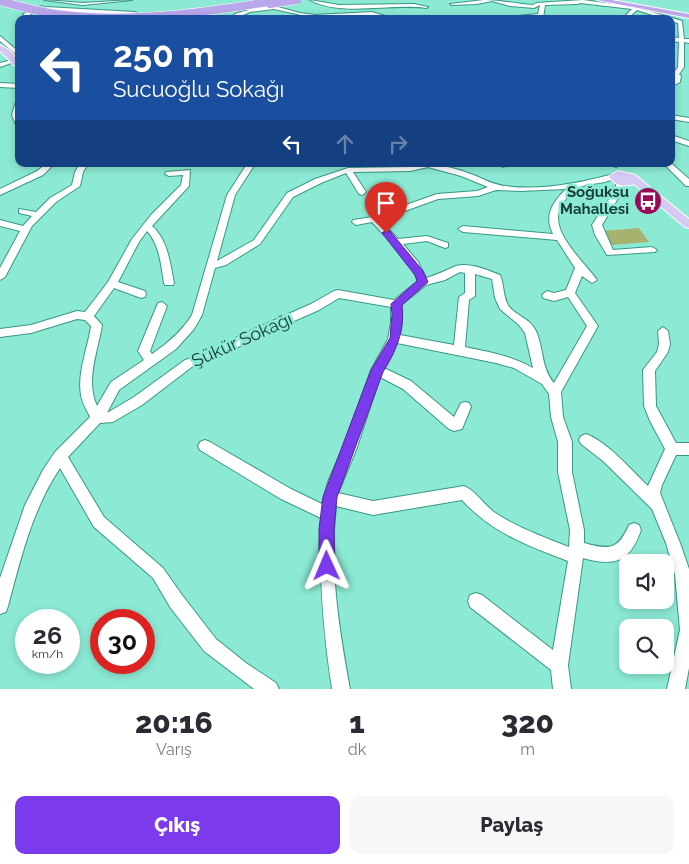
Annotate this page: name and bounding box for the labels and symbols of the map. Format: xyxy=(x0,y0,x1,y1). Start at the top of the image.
pin xyxy=(365,182,407,233)
place label: Soğuksu Mahallesi xyxy=(560,183,629,218)
bus stop icon: Soğuksu Mahallesi xyxy=(633,186,663,216)
street label: Şükür Sokağı xyxy=(188,308,296,371)
position arrow xyxy=(300,539,352,591)
speed limit sign: 30 xyxy=(90,609,155,674)

